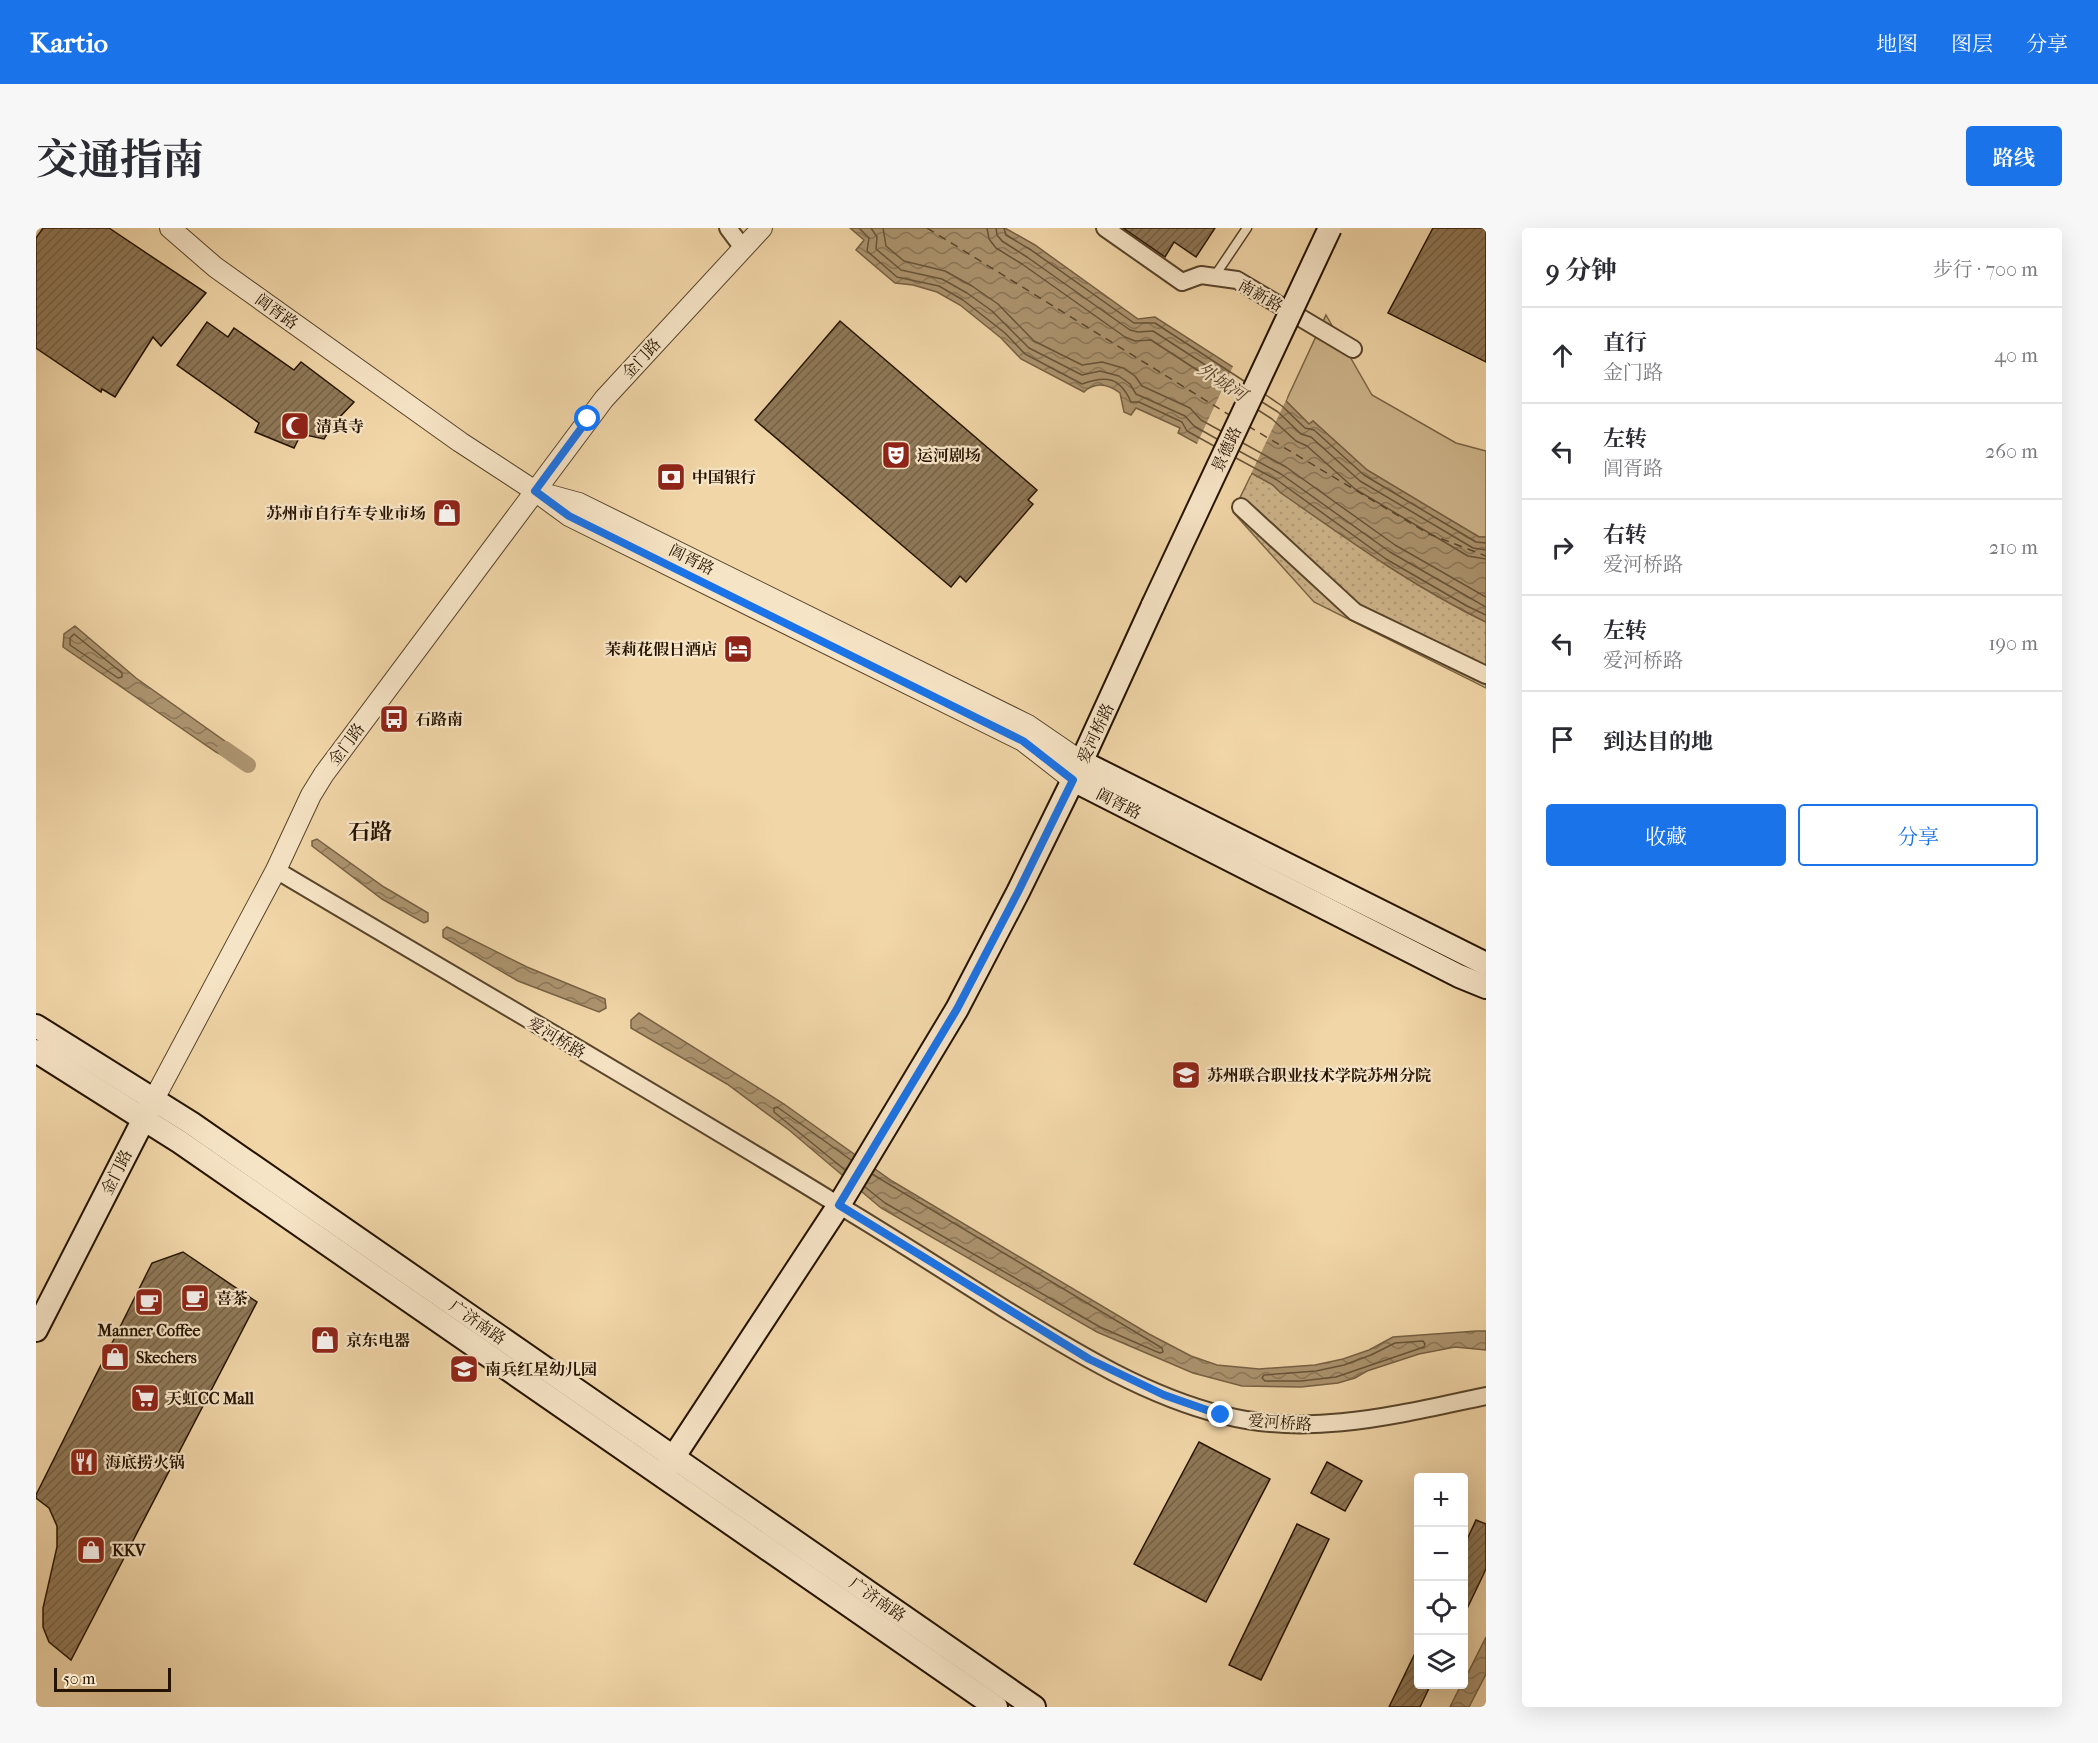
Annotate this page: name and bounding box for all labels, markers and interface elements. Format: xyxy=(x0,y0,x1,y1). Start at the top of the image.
text: Kartio xyxy=(30,26,108,59)
text: 地图 xyxy=(1876,32,1918,56)
text: 图层 xyxy=(1951,32,1993,56)
text: 分享 xyxy=(2026,32,2068,56)
button: 路线 xyxy=(1966,126,2062,186)
text: 交通指南 xyxy=(36,136,204,185)
text: 9 分钟 xyxy=(1546,255,1617,286)
text: 步行 · 700 m xyxy=(1933,258,2038,281)
street label: 南新路 xyxy=(1235,275,1286,315)
street label: 阊胥路 xyxy=(252,290,302,333)
text: 直行 xyxy=(1603,330,1647,356)
street label: 金门路 xyxy=(618,334,665,382)
icon: ahead xyxy=(1546,339,1579,372)
text: 40 m xyxy=(1994,344,2038,367)
water label: 外城河 xyxy=(1193,359,1253,408)
text: 金门路 xyxy=(1603,361,1663,384)
route start xyxy=(574,405,600,431)
mosque icon: 清真寺 xyxy=(279,410,311,442)
place label: 清真寺 xyxy=(316,417,364,436)
street label: 景德路 xyxy=(1208,423,1245,475)
text: 左转 xyxy=(1603,426,1647,452)
icon: left xyxy=(1546,435,1579,468)
theatre icon: 运河剧场 xyxy=(880,439,912,471)
text: 260 m xyxy=(1985,440,2038,463)
place label: 运河剧场 xyxy=(917,446,981,465)
text: 阊胥路 xyxy=(1603,457,1663,480)
bank icon: 中国银行 xyxy=(655,461,687,493)
place label: 中国银行 xyxy=(692,468,756,487)
shop icon: 苏州市自行车专业市场 xyxy=(431,497,463,529)
place label: 苏州市自行车专业市场 xyxy=(266,504,426,523)
text: 右转 xyxy=(1603,522,1647,548)
icon: right xyxy=(1546,531,1579,564)
text: 210 m xyxy=(1989,536,2038,559)
street label: 阊胥路 xyxy=(666,540,718,579)
text: 爱河桥路 xyxy=(1603,553,1683,576)
text: 左转 xyxy=(1603,618,1647,644)
icon: left xyxy=(1546,627,1579,660)
text: 190 m xyxy=(1988,632,2038,655)
hotel icon: 茉莉花假日酒店 xyxy=(722,633,754,665)
place label: 茉莉花假日酒店 xyxy=(605,640,717,659)
text: 爱河桥路 xyxy=(1603,649,1683,672)
street label: 爱河桥路 xyxy=(1073,700,1118,766)
bus stop icon: 石路南 xyxy=(378,703,410,735)
place label: 石路南 xyxy=(415,710,463,729)
street label: 金门路 xyxy=(324,719,368,769)
icon: arrive xyxy=(1546,723,1579,756)
text: 到达目的地 xyxy=(1603,729,1713,755)
street label: 阊胥路 xyxy=(1093,784,1144,823)
button: 收藏 xyxy=(1546,804,1786,866)
button: 分享 xyxy=(1798,804,2038,866)
district label: 石路 xyxy=(348,819,392,845)
street label: 爱河桥路 xyxy=(524,1013,589,1062)
school or university icon: 苏州联合职业技术学院苏州分院 xyxy=(1170,1059,1202,1091)
place label: 苏州联合职业技术学院苏州分院 xyxy=(1207,1066,1431,1085)
street label: 金门路 xyxy=(97,1147,136,1198)
cafe icon: 喜茶 xyxy=(179,1282,211,1314)
cafe icon: Manner Coffee xyxy=(133,1286,165,1318)
place label: 喜茶 xyxy=(216,1289,248,1308)
street label: 广济南路 xyxy=(446,1296,509,1349)
place label: Manner Coffee xyxy=(97,1321,201,1340)
shop icon: 京东电器 xyxy=(309,1324,341,1356)
place label: 京东电器 xyxy=(346,1331,410,1350)
shop icon: Skechers xyxy=(99,1341,131,1373)
place label: Skechers xyxy=(136,1348,197,1367)
school or university icon: 南兵红星幼儿园 xyxy=(448,1353,480,1385)
place label: 南兵红星幼儿园 xyxy=(485,1360,597,1379)
supermarket icon: 天虹CC Mall xyxy=(129,1382,161,1414)
place label: 天虹CC Mall xyxy=(166,1389,254,1408)
route end xyxy=(1207,1401,1233,1427)
street label: 爱河桥路 xyxy=(1247,1411,1313,1434)
restaurant icon: 海底捞火锅 xyxy=(68,1446,100,1478)
place label: 海底捞火锅 xyxy=(105,1453,185,1472)
map controls xyxy=(1414,1473,1468,1689)
button: + xyxy=(1414,1473,1468,1527)
button: − xyxy=(1414,1527,1468,1581)
shop icon: KKV xyxy=(75,1534,107,1566)
place label: KKV xyxy=(112,1541,147,1560)
street label: 广济南路 xyxy=(846,1573,909,1626)
button: locate xyxy=(1414,1581,1468,1635)
button: layers xyxy=(1414,1635,1468,1689)
scale bar xyxy=(54,1665,171,1692)
text: 50 m xyxy=(63,1669,95,1688)

